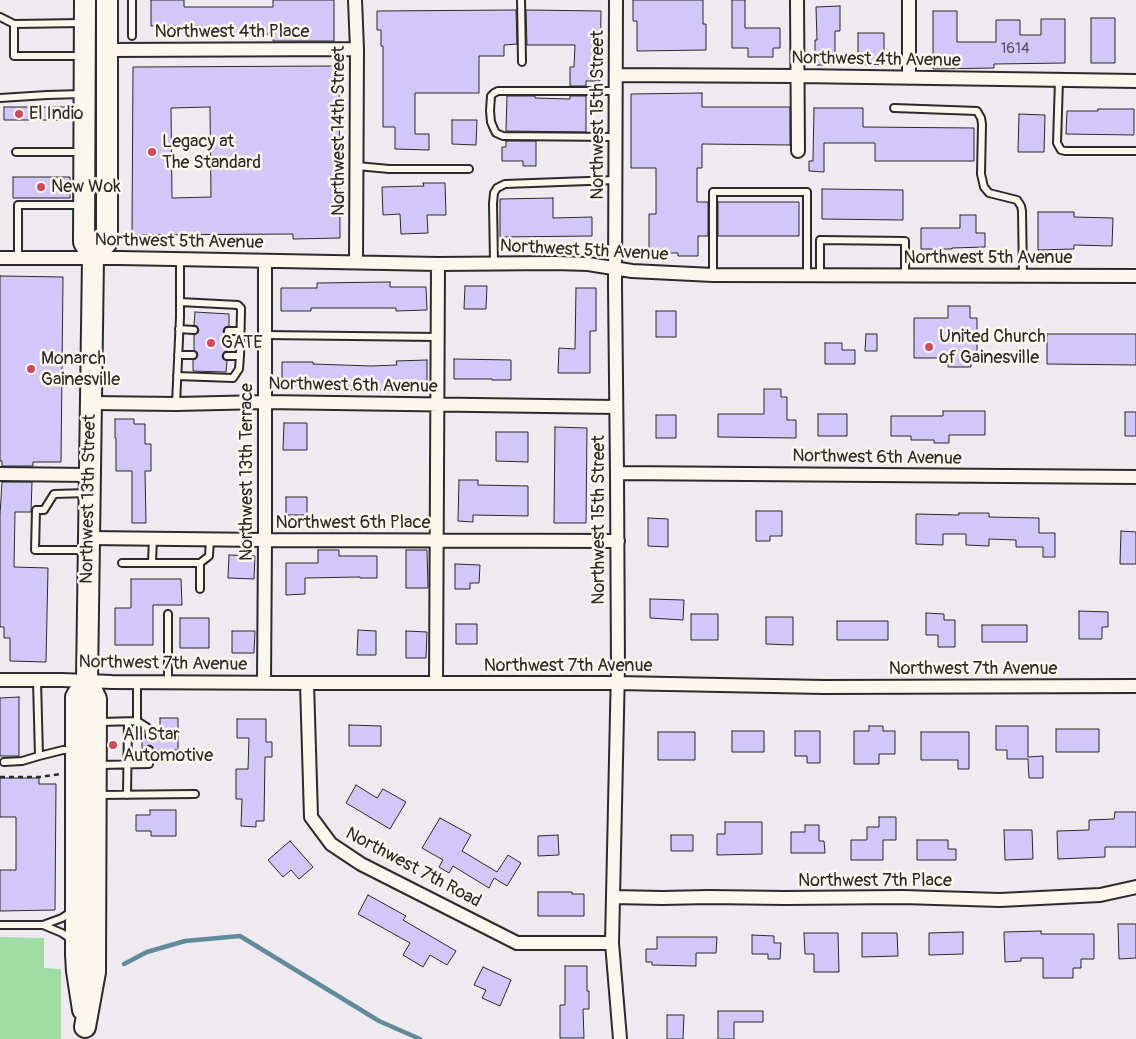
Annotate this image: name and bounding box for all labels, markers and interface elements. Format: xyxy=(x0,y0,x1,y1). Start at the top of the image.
street label: Northwest 4th Place xyxy=(155,21,309,43)
street label: Northwest 15th Street xyxy=(587,30,609,200)
house number: 1614 xyxy=(1000,40,1030,58)
street label: Northwest 14th Street xyxy=(328,46,350,216)
street label: Northwest 4th Avenue xyxy=(791,48,961,72)
place label: El Indio xyxy=(29,103,84,125)
marker: El Indio xyxy=(13,108,25,120)
place label: Legacy at The Standard xyxy=(162,131,261,173)
marker: Legacy at The Standard xyxy=(146,146,158,158)
place label: New Wok xyxy=(51,176,121,198)
marker: New Wok xyxy=(35,181,47,193)
street label: Northwest 5th Avenue xyxy=(94,230,264,254)
street label: Northwest 5th Avenue xyxy=(499,236,669,266)
street label: Northwest 5th Avenue xyxy=(904,247,1072,269)
place label: United Church of Gainesville xyxy=(939,326,1046,368)
place label: GATE xyxy=(221,332,263,354)
marker: GATE xyxy=(205,337,217,349)
marker: United Church of Gainesville xyxy=(923,341,935,353)
place label: Monarch Gainesville xyxy=(41,348,120,390)
marker: Monarch Gainesville xyxy=(25,363,37,375)
street label: Northwest 6th Avenue xyxy=(268,374,438,398)
street label: Northwest 13th Terrace xyxy=(236,383,258,561)
street label: Northwest 13th Street xyxy=(77,414,101,584)
street label: Northwest 15th Street xyxy=(588,435,610,605)
street label: Northwest 6th Avenue xyxy=(792,446,962,470)
street label: Northwest 6th Place xyxy=(276,512,430,534)
street label: Northwest 7th Avenue xyxy=(79,652,247,676)
street label: Northwest 7th Avenue xyxy=(484,655,652,677)
street label: Northwest 7th Avenue xyxy=(889,658,1057,680)
place label: All Star Automotive xyxy=(123,724,213,766)
marker: All Star Automotive xyxy=(107,739,119,751)
street label: Northwest 7th Road xyxy=(341,823,485,913)
street label: Northwest 7th Place xyxy=(798,870,952,892)

